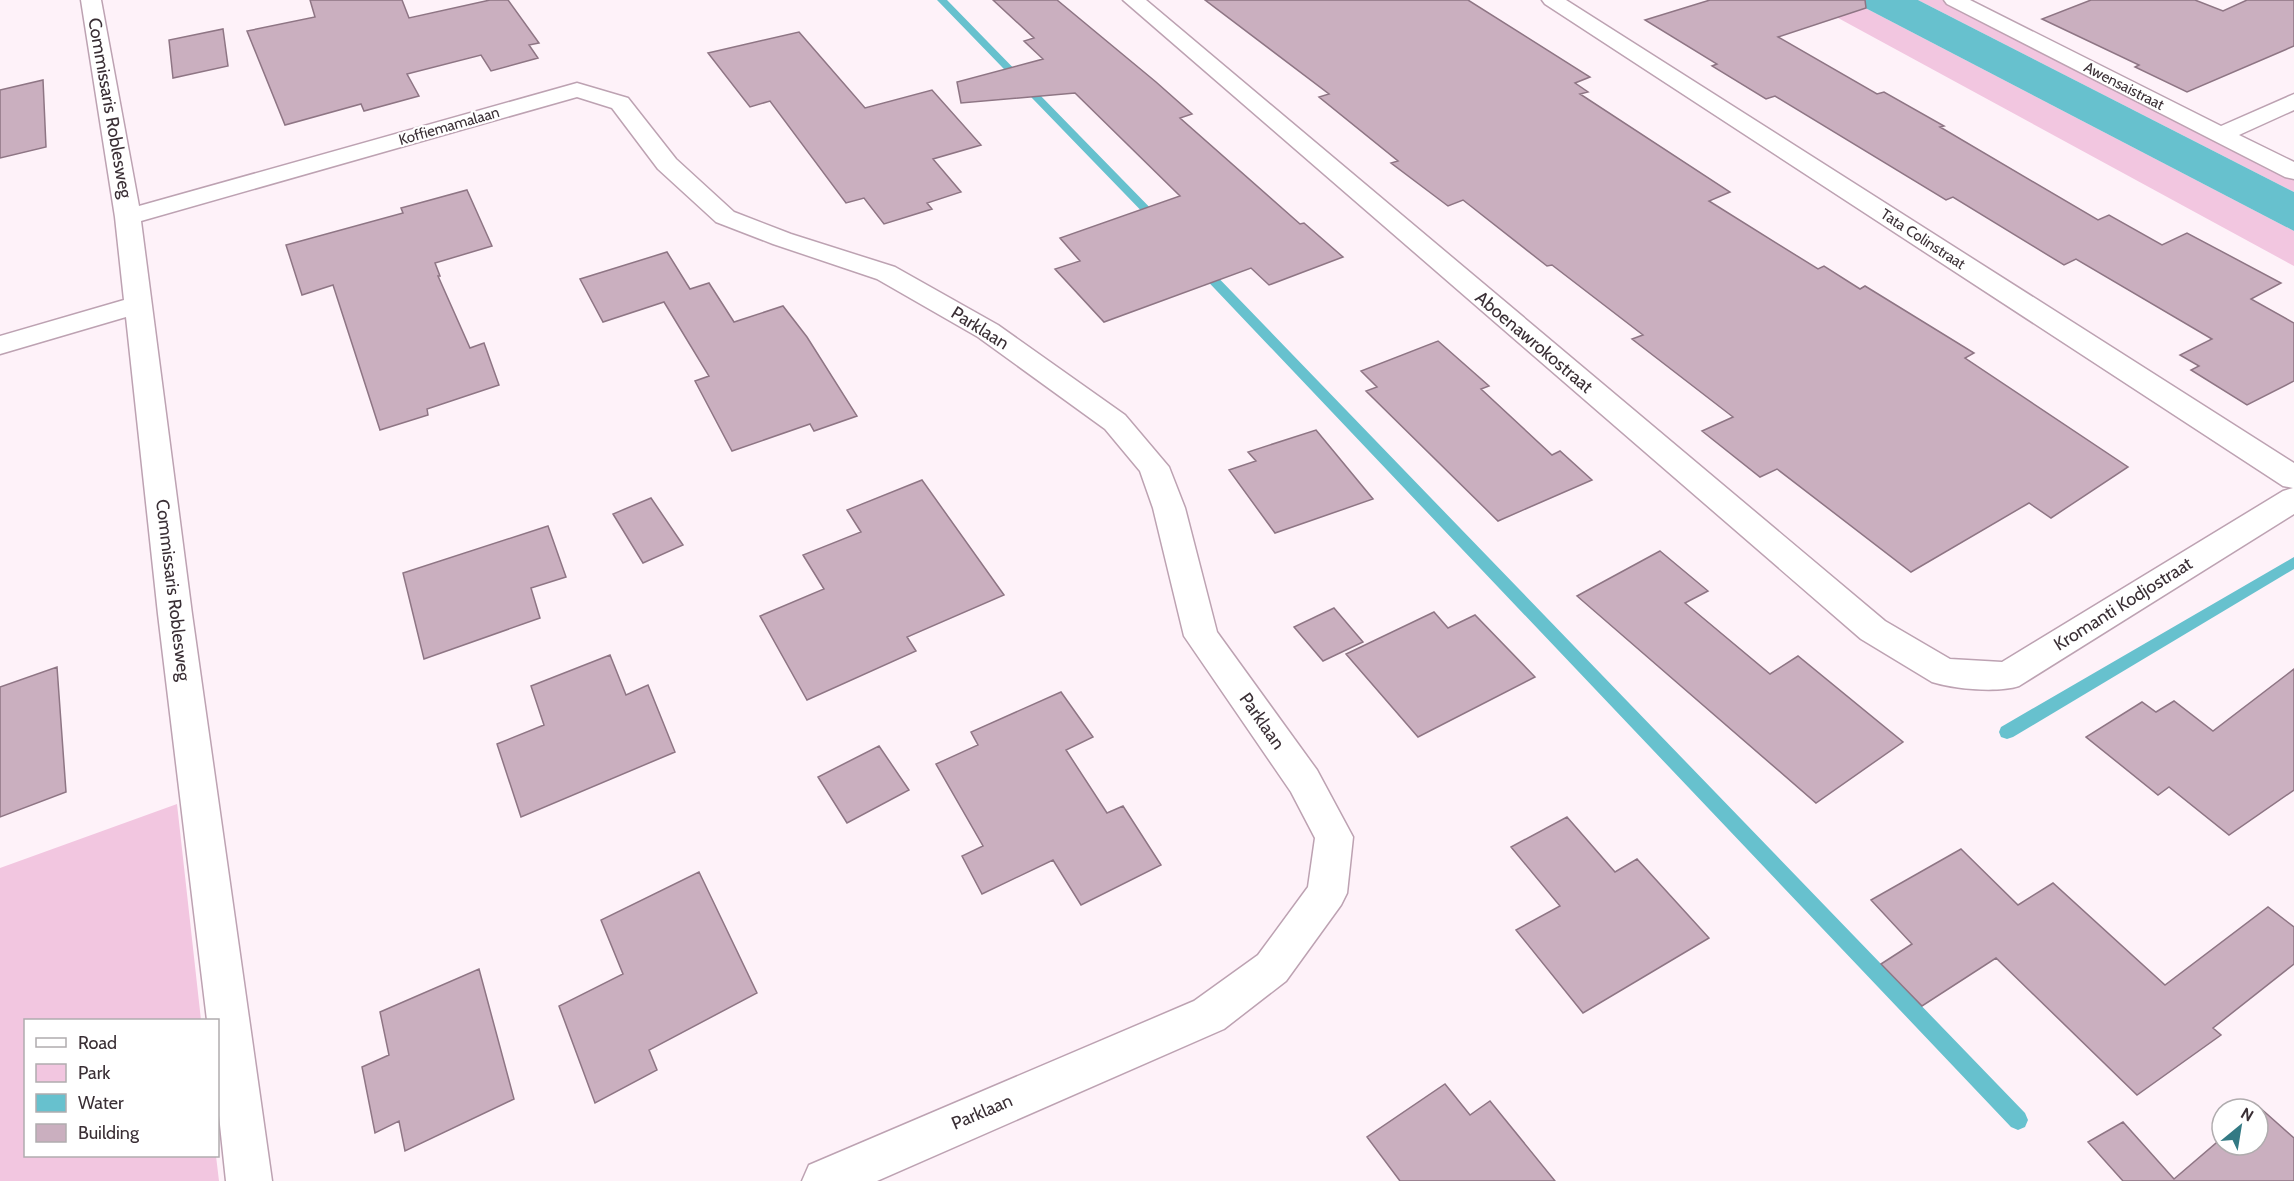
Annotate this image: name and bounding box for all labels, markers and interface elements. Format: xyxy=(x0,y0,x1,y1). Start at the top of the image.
street label: Commissaris Roblesweg xyxy=(83,16,137,201)
street label: Awensaistraat xyxy=(2081,58,2167,114)
street label: Koffiemamalaan xyxy=(397,103,501,149)
street label: Tata Colinstraat xyxy=(1877,205,1969,273)
street label: Aboenawrokostraat xyxy=(1471,286,1597,398)
street label: Parklaan xyxy=(947,302,1013,354)
street label: Commissaris Roblesweg xyxy=(151,498,195,683)
street label: Kromanti Kodjostraat xyxy=(2050,552,2196,656)
street label: Parklaan xyxy=(1235,688,1289,754)
legend xyxy=(24,1019,219,1157)
text: Road xyxy=(78,1032,117,1054)
text: Park xyxy=(78,1062,111,1084)
street label: Parklaan xyxy=(948,1089,1016,1135)
text: Water xyxy=(78,1092,124,1114)
north arrow xyxy=(2210,1097,2270,1157)
text: N xyxy=(2238,1103,2257,1125)
text: Building xyxy=(78,1122,140,1144)

